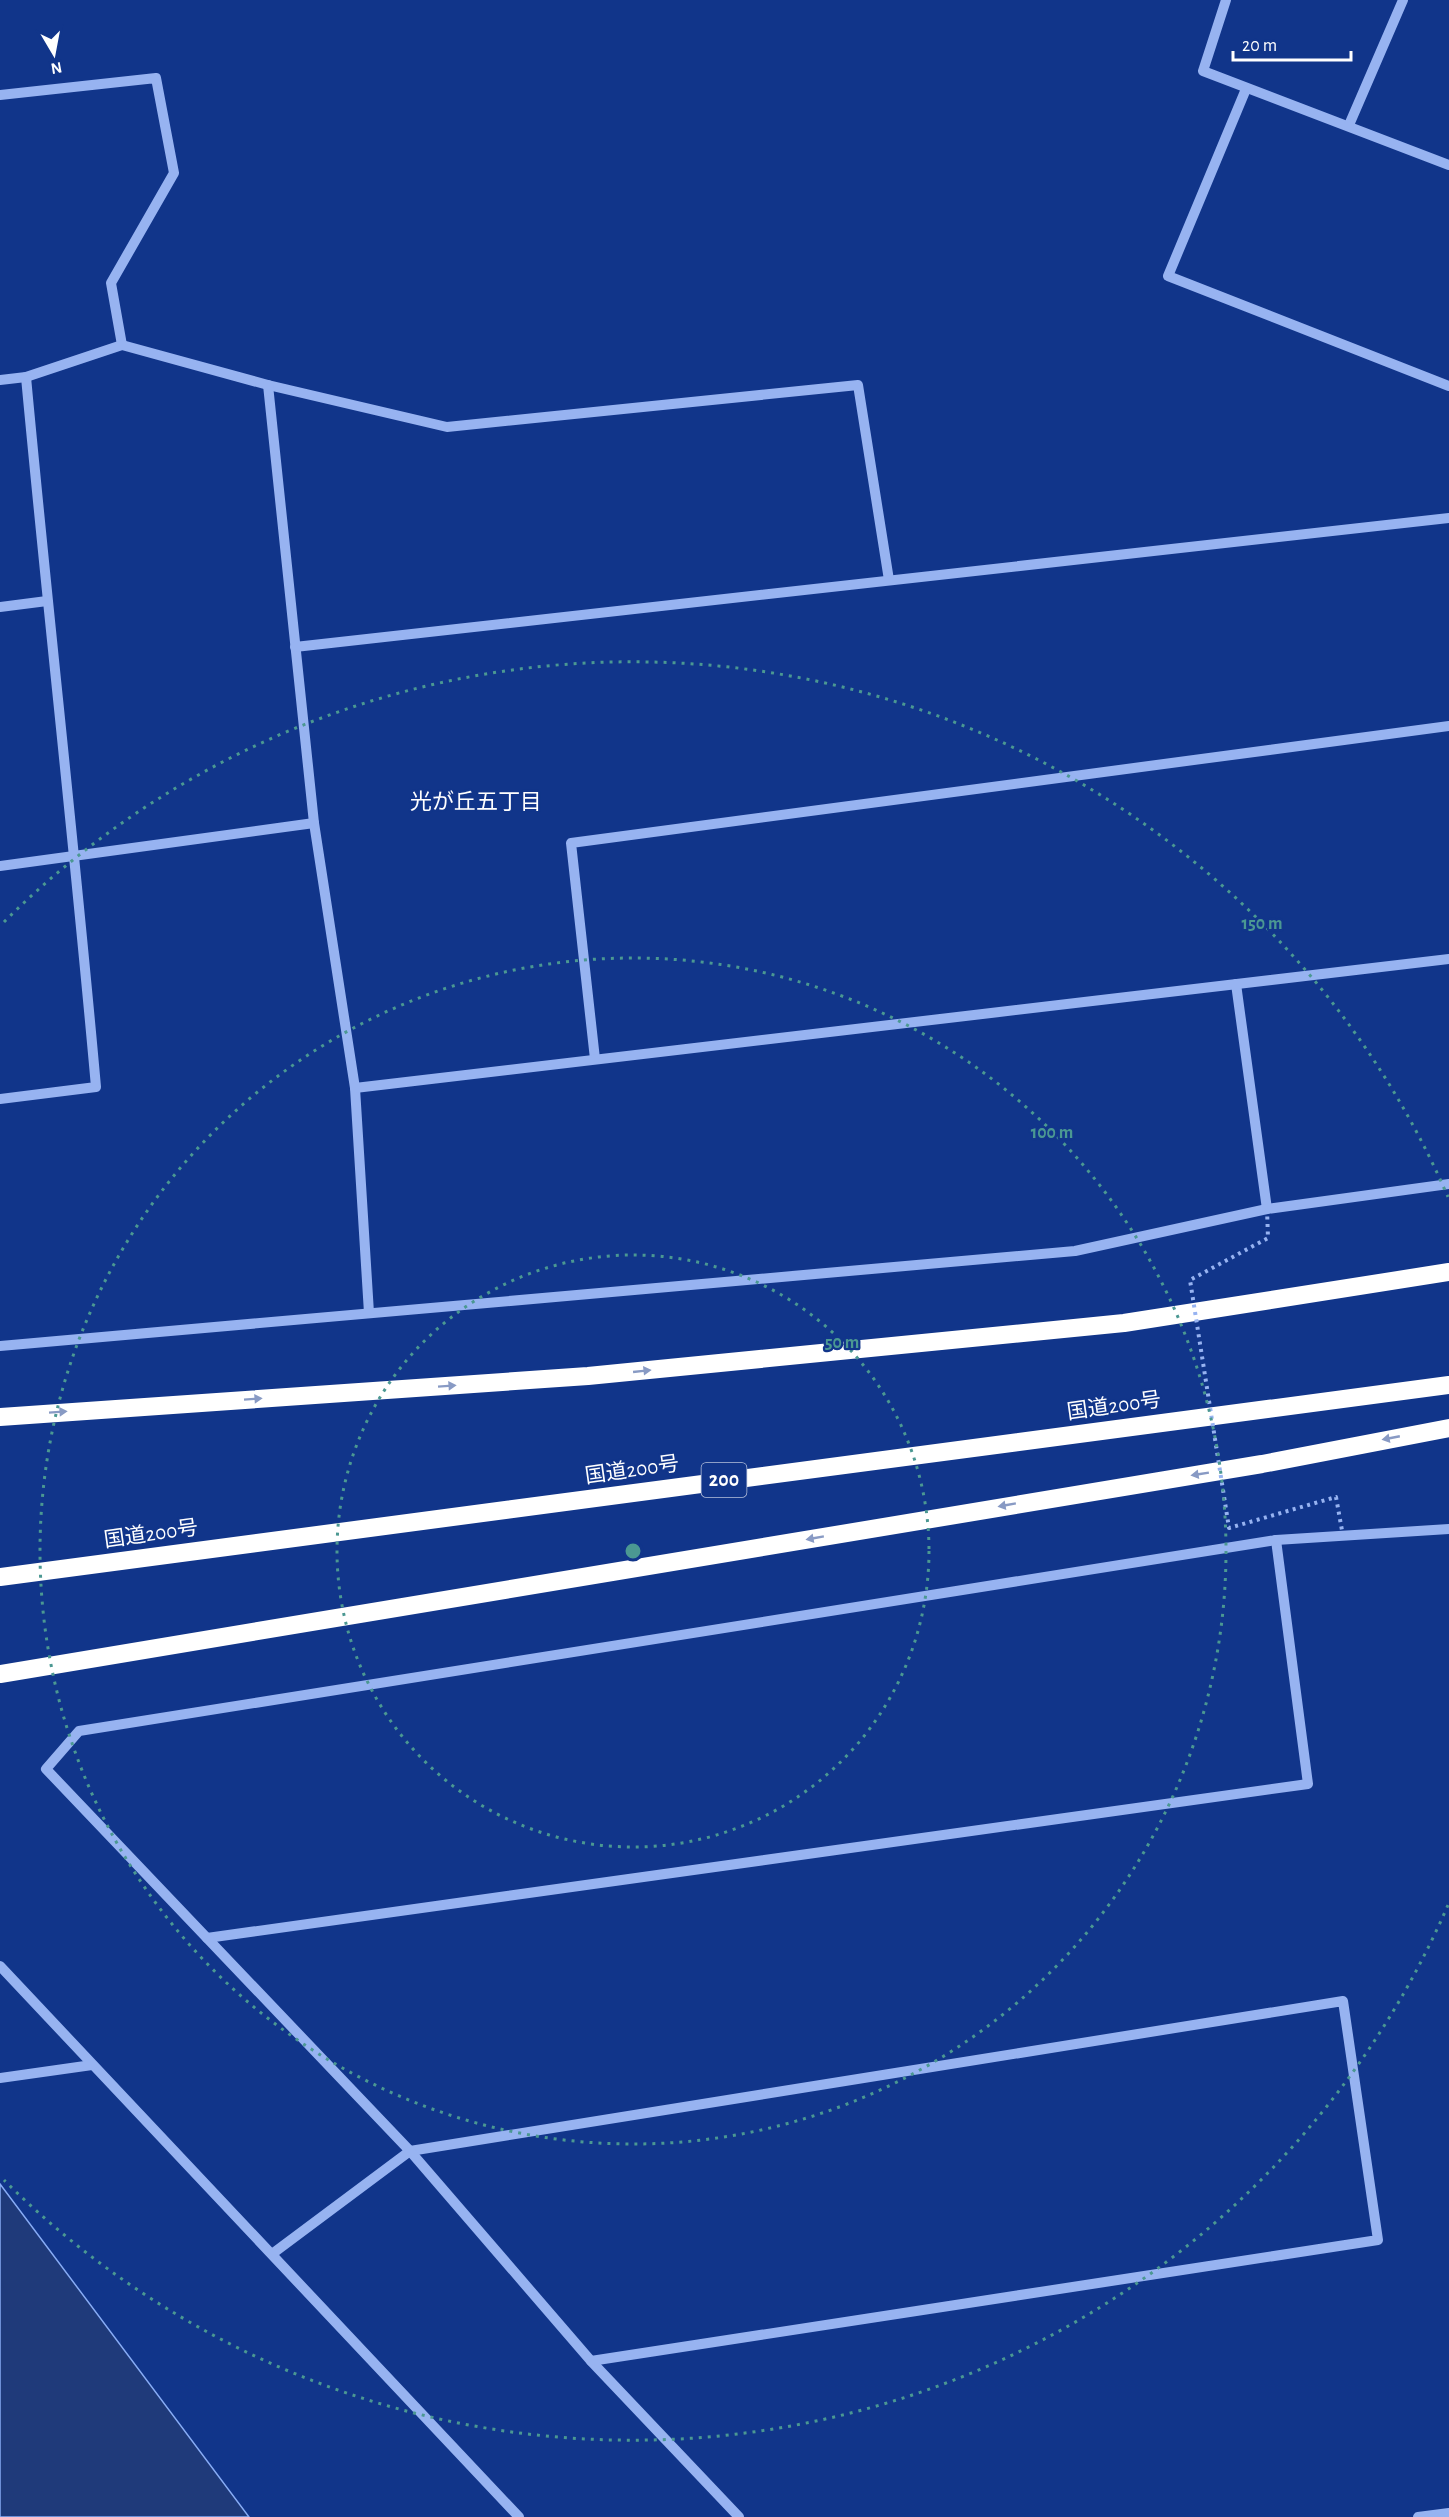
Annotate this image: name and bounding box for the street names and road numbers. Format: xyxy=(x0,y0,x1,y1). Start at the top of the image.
street label: 国道200号 xyxy=(1065,1388,1162,1423)
street label: 国道200号 xyxy=(583,1452,680,1487)
road number: 200 xyxy=(702,1463,746,1497)
street label: 国道200号 xyxy=(102,1516,199,1551)

